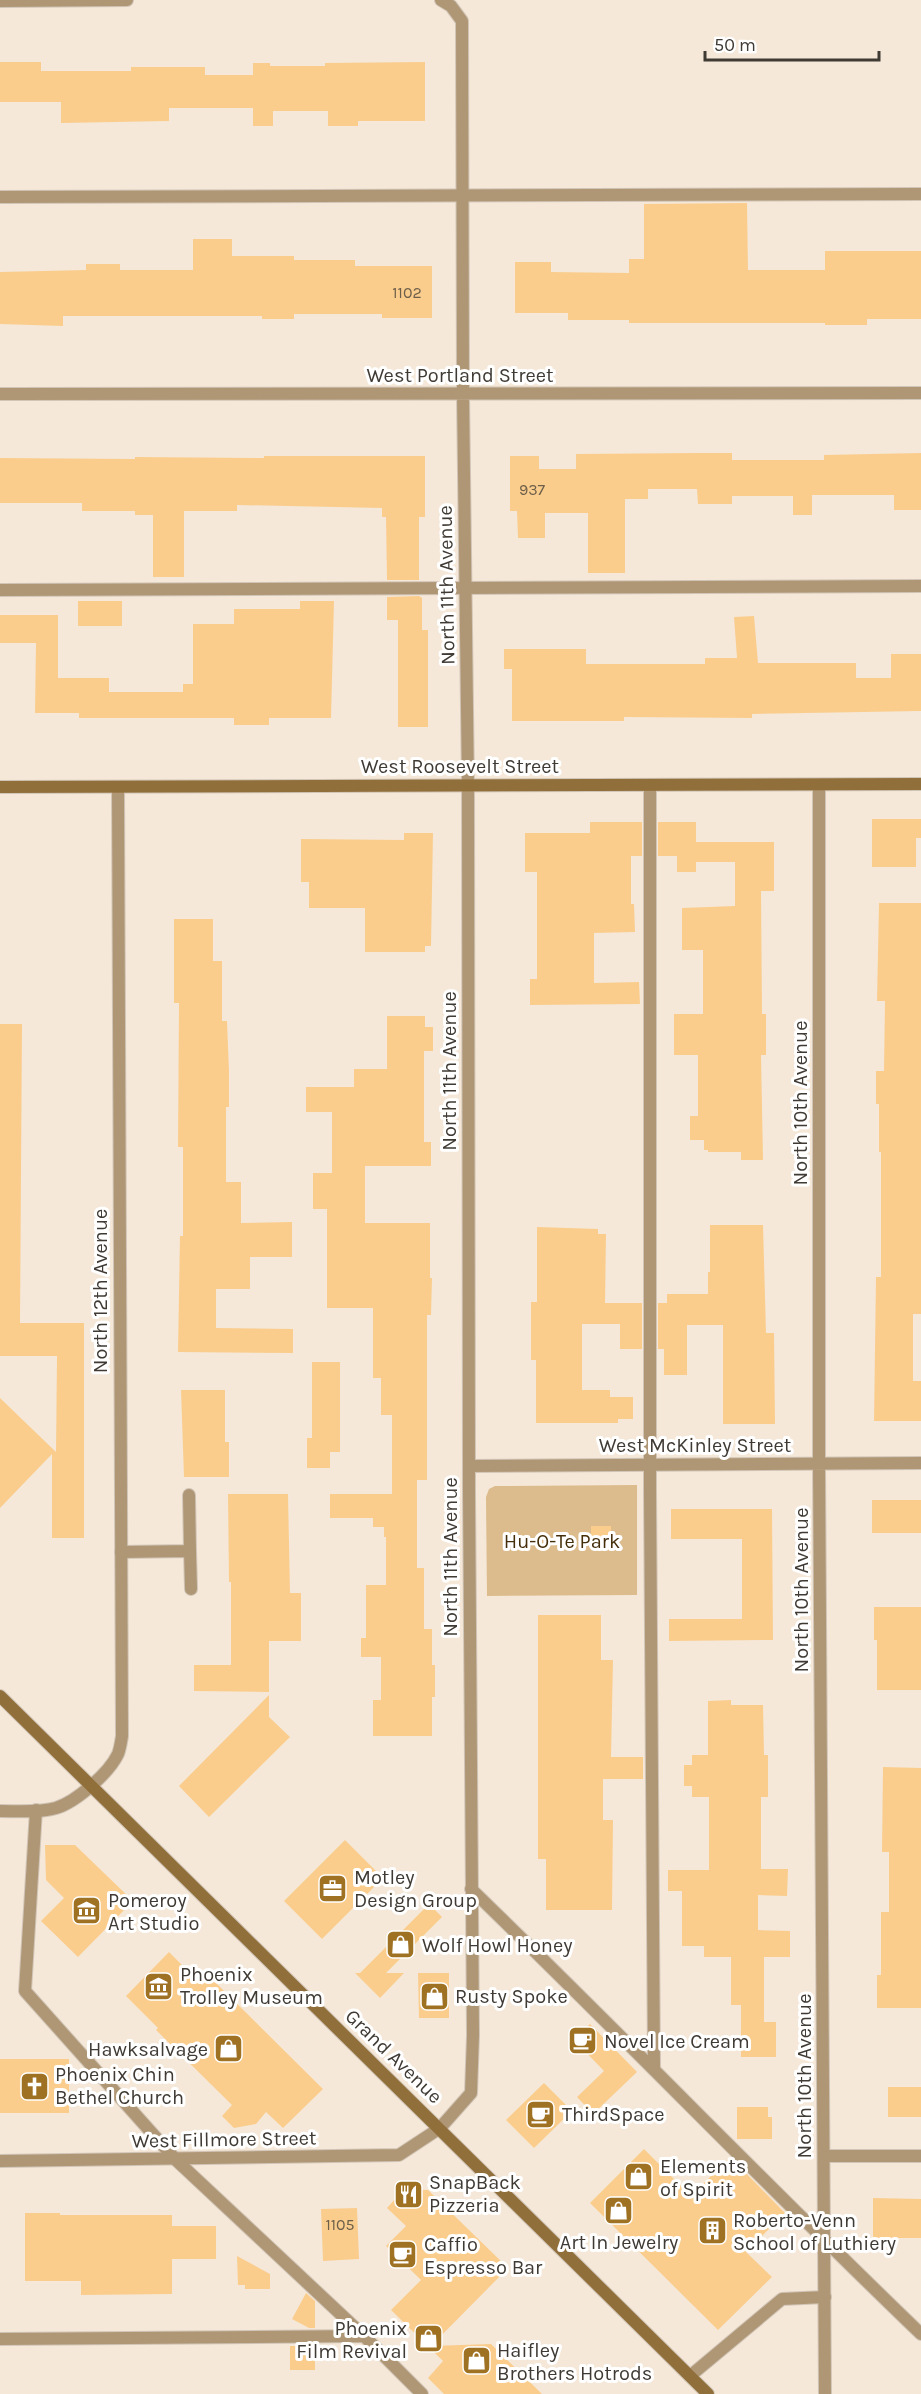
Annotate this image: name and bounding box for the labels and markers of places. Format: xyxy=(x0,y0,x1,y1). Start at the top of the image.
place label: Motley Design Group xyxy=(354,1866,477,1912)
office icon: Motley Design Group xyxy=(317,1873,349,1905)
place label: Pomeroy Art Studio xyxy=(108,1889,199,1935)
museum icon: Pomeroy Art Studio xyxy=(71,1895,103,1927)
shop icon: Wolf Howl Honey xyxy=(385,1929,417,1961)
place label: Wolf Howl Honey xyxy=(422,1934,572,1957)
place label: Phoenix Trolley Museum xyxy=(180,1963,323,2009)
museum icon: Phoenix Trolley Museum xyxy=(143,1970,175,2002)
shop icon: Rusty Spoke xyxy=(418,1980,450,2012)
place label: Rusty Spoke xyxy=(455,1985,568,2008)
cafe icon: Novel Ice Cream xyxy=(567,2025,599,2057)
place label: Novel Ice Cream xyxy=(604,2030,750,2053)
shop icon: Hawksalvage xyxy=(213,2033,245,2065)
place label: Hawksalvage xyxy=(88,2038,208,2061)
place label: Phoenix Chin Bethel Church xyxy=(55,2063,184,2109)
church icon: Phoenix Chin Bethel Church xyxy=(18,2070,50,2102)
cafe icon: ThirdSpace xyxy=(525,2098,557,2130)
place label: ThirdSpace xyxy=(562,2103,665,2126)
place label: Elements of Spirit xyxy=(660,2155,746,2201)
shop icon: Elements of Spirit xyxy=(623,2161,655,2193)
place label: SnapBack Pizzeria xyxy=(429,2171,521,2217)
restaurant icon: SnapBack Pizzeria xyxy=(392,2178,424,2210)
shop icon: Art In Jewelry xyxy=(603,2195,635,2227)
place label: Roberto-Venn School of Luthiery xyxy=(733,2209,896,2255)
building icon: Roberto-Venn School of Luthiery xyxy=(696,2215,728,2247)
place label: Art In Jewelry xyxy=(560,2231,678,2254)
place label: Caffio Espresso Bar xyxy=(424,2233,543,2279)
cafe icon: Caffio Espresso Bar xyxy=(387,2239,419,2271)
place label: Phoenix Film Revival xyxy=(296,2317,407,2363)
shop icon: Phoenix Film Revival xyxy=(412,2323,444,2355)
place label: Haifley Brothers Hotrods xyxy=(497,2339,652,2385)
shop icon: Haifley Brothers Hotrods xyxy=(460,2345,492,2377)

